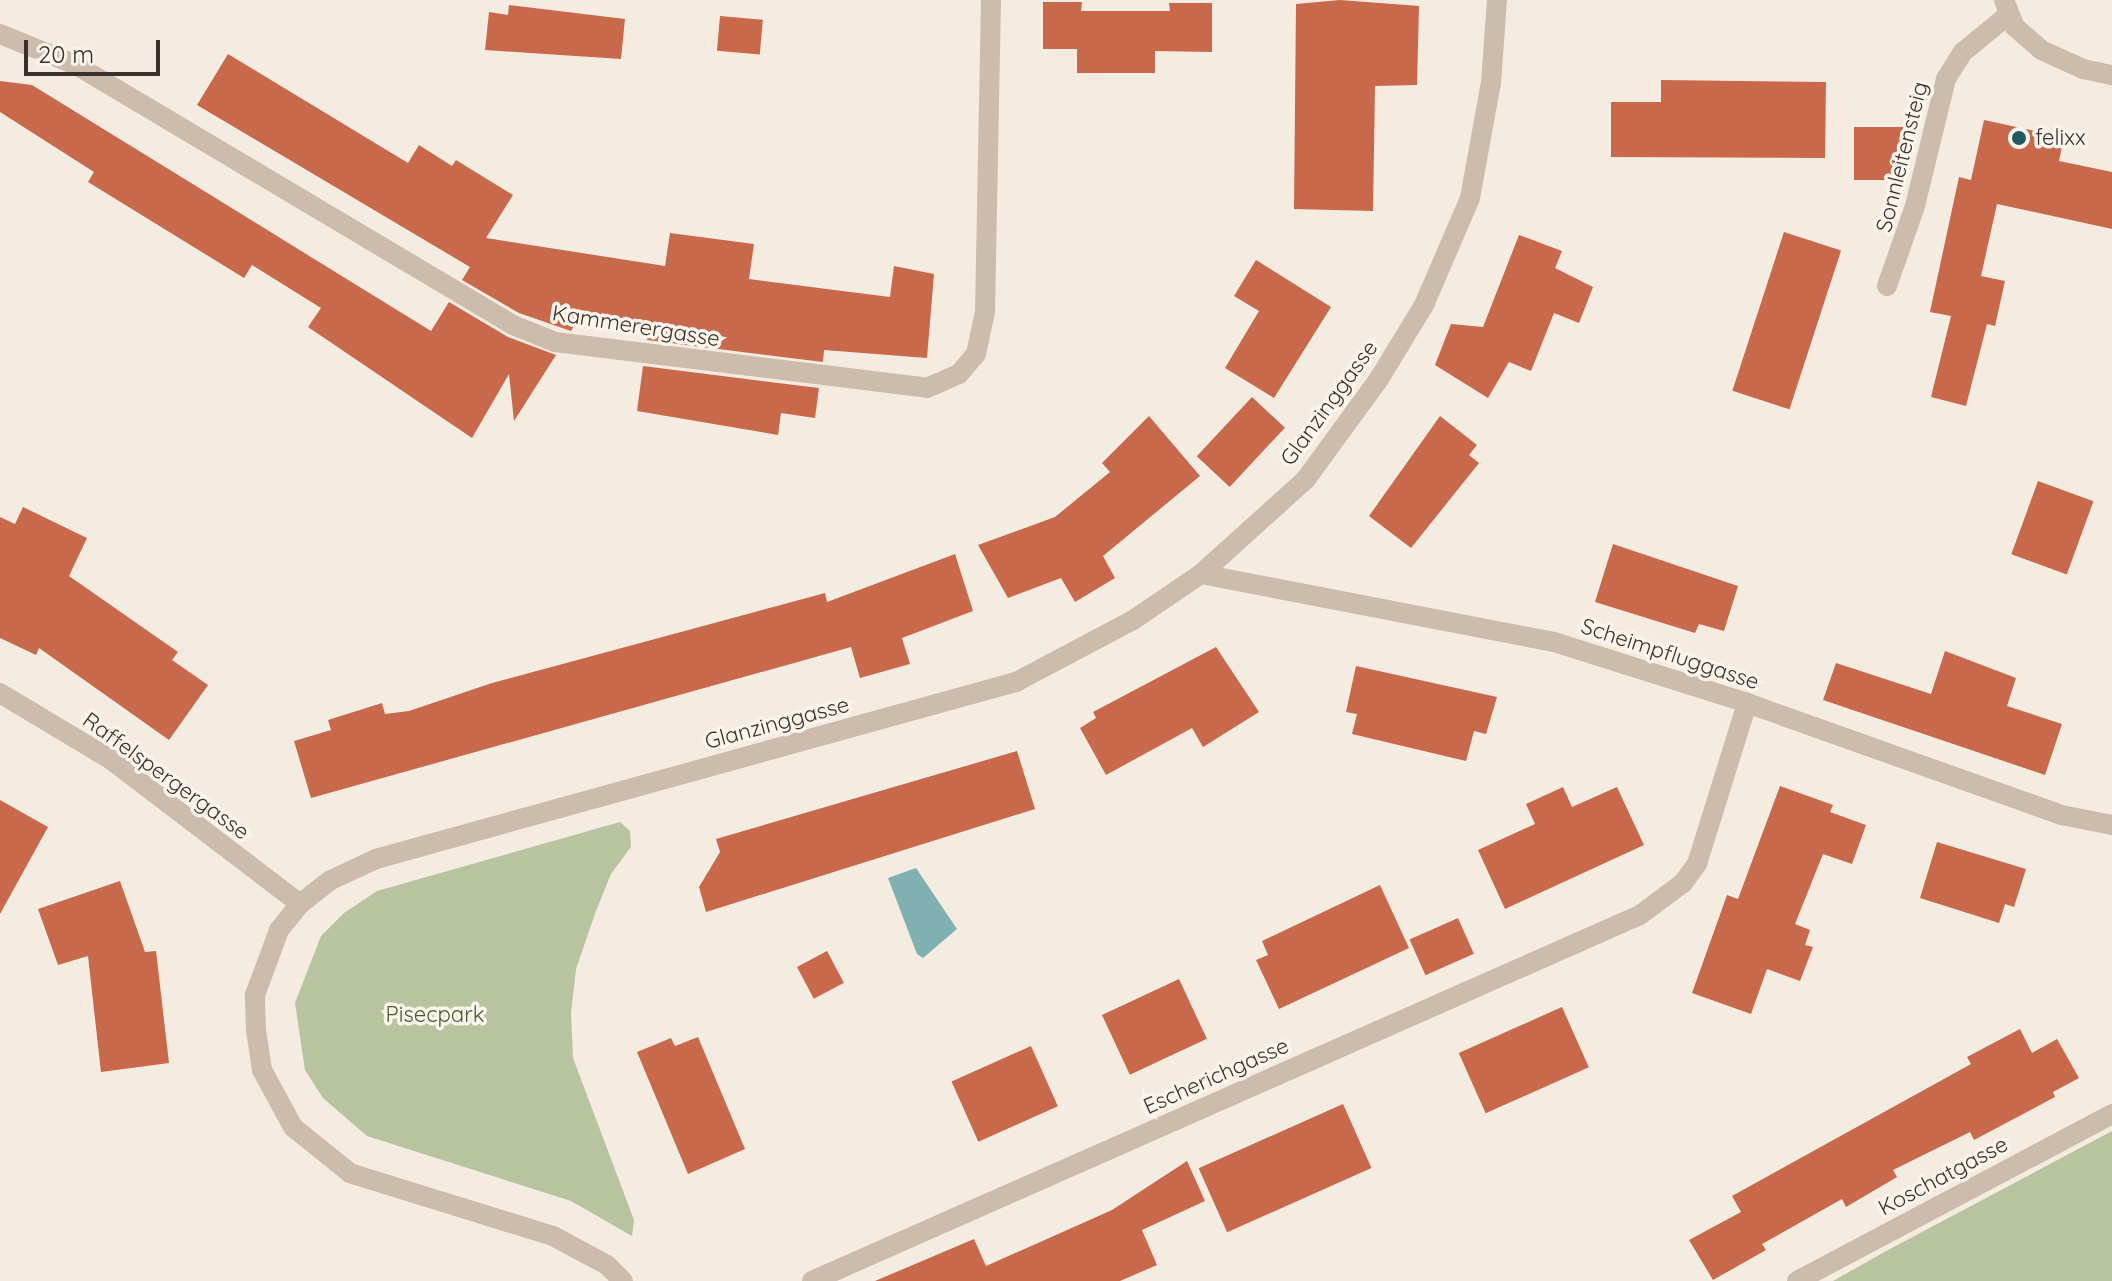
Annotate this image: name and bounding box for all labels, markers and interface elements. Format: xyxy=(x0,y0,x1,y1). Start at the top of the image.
scale bar xyxy=(28,24,164,74)
text: 20 m xyxy=(38,39,94,69)
street label: Sonnleitensteig xyxy=(1871,79,1933,235)
place label: felixx xyxy=(2035,125,2086,151)
marker: felixx xyxy=(2010,129,2028,147)
street label: Kammerergasse xyxy=(550,300,722,352)
street label: Glanzinggasse xyxy=(1275,335,1383,471)
street label: Scheimpfluggasse xyxy=(1578,613,1762,695)
street label: Glanzinggasse xyxy=(702,691,852,755)
street label: Raffelspergergasse xyxy=(78,707,254,845)
park label: Pisecpark xyxy=(386,1002,484,1028)
street label: Escherichgasse xyxy=(1139,1032,1293,1120)
street label: Koschatgasse xyxy=(1874,1131,2012,1221)

